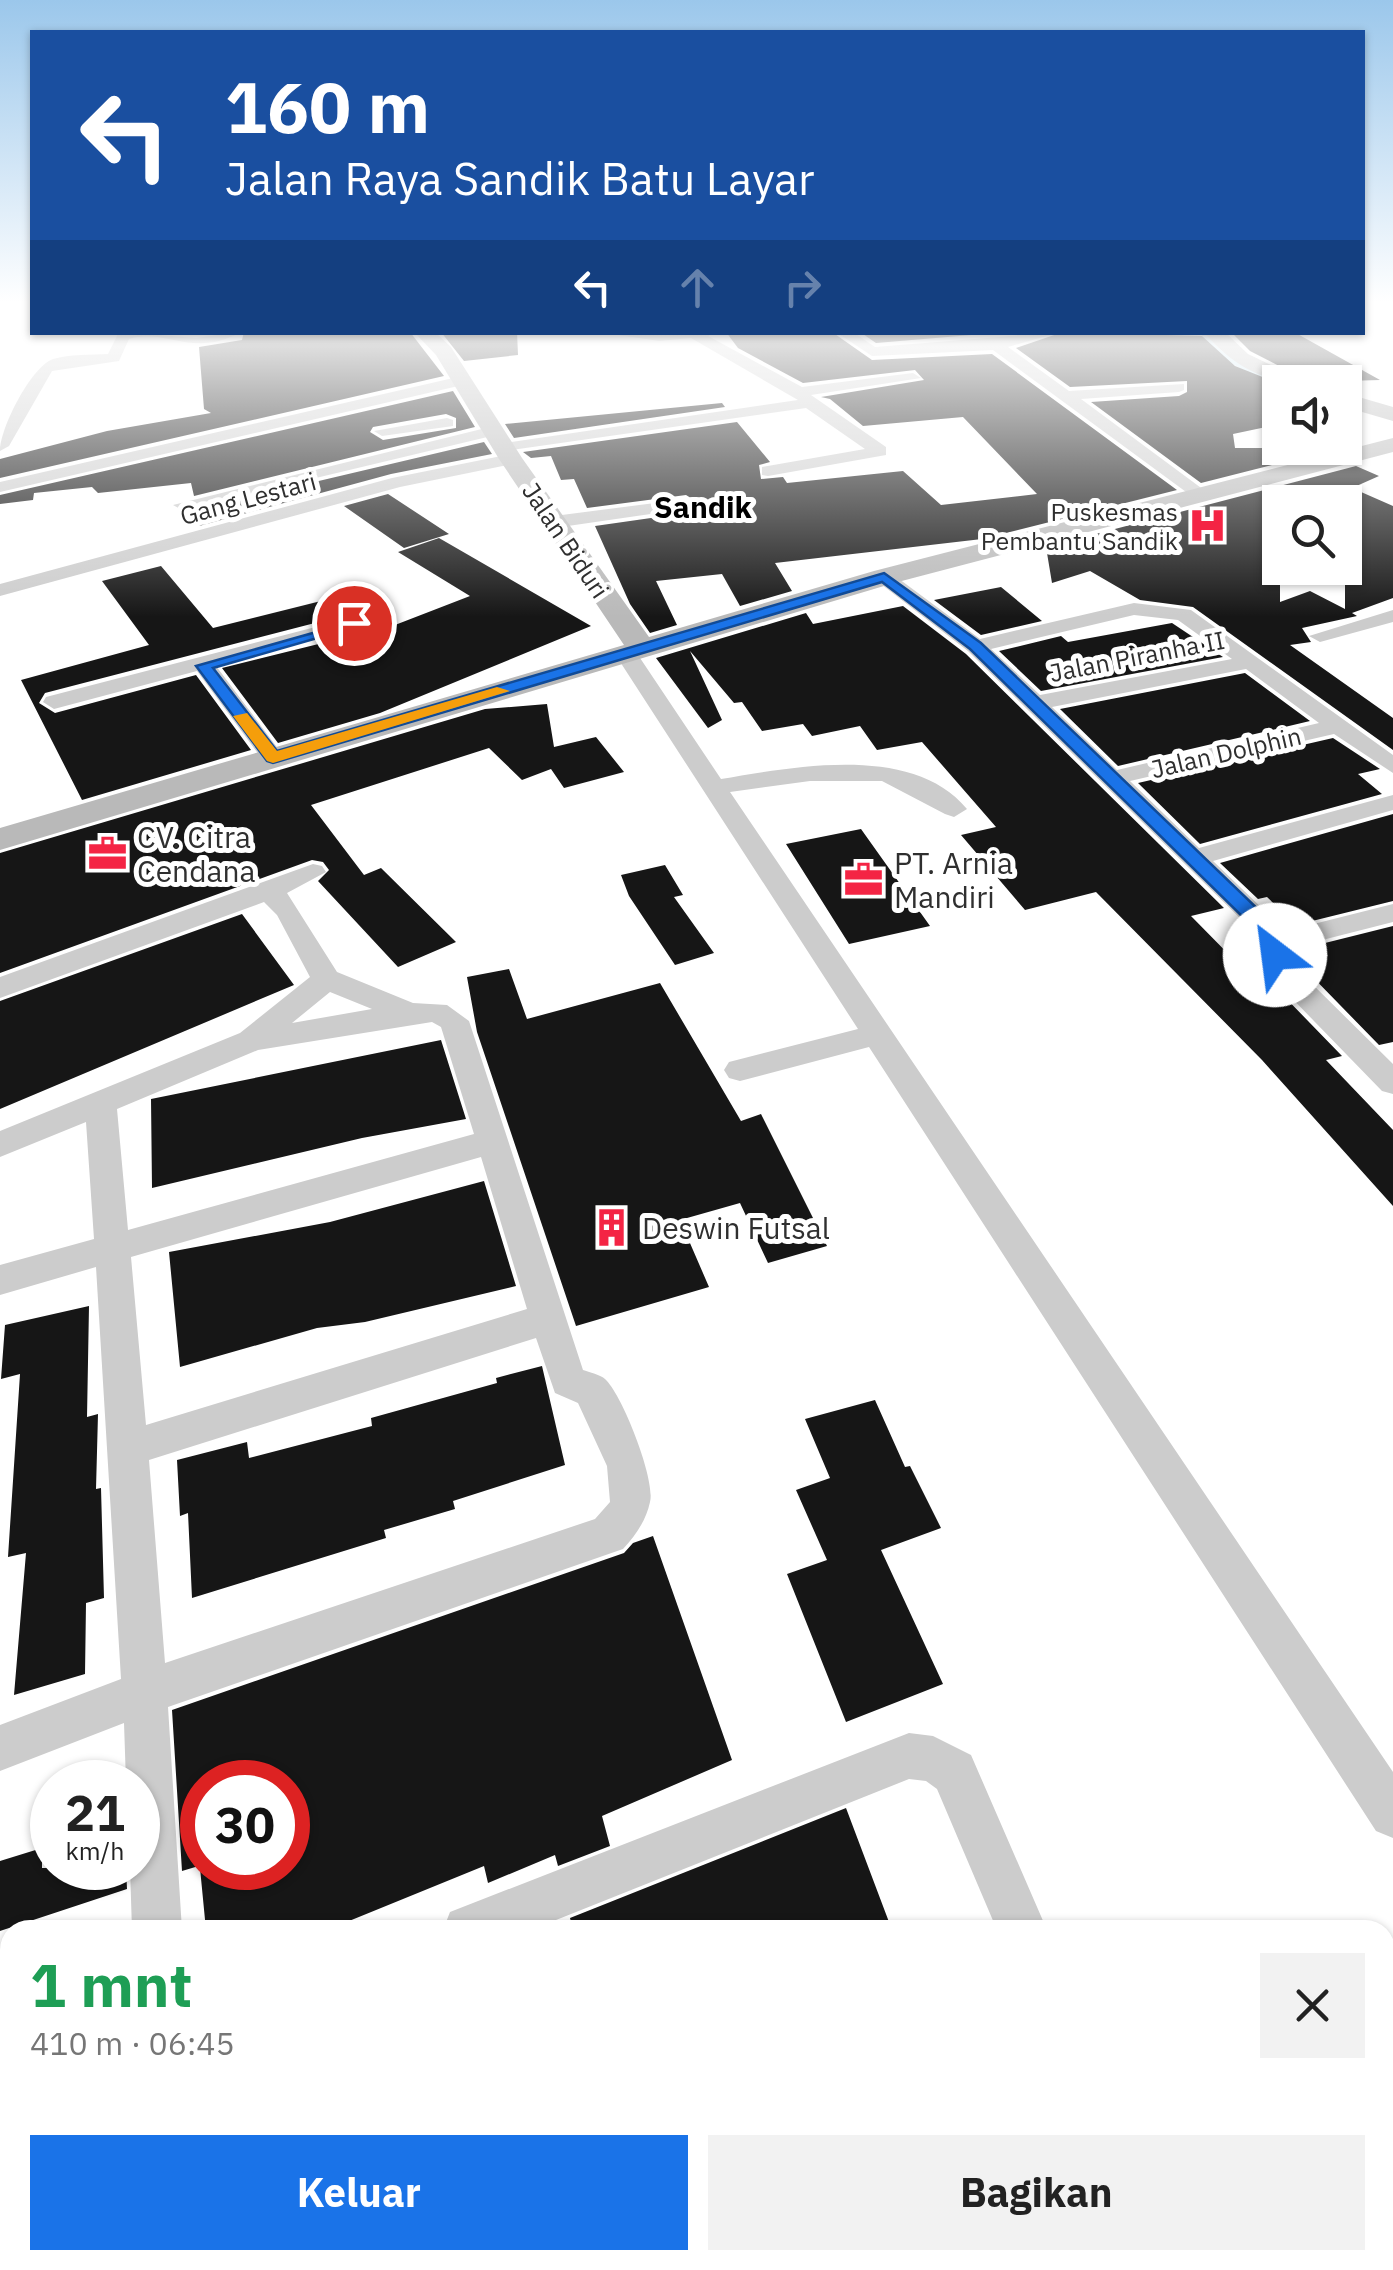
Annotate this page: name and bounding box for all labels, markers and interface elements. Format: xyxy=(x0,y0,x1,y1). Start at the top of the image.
text: 160 m xyxy=(225,61,430,152)
icon: left xyxy=(60,70,190,200)
text: Jalan Raya Sandik Batu Layar xyxy=(225,149,815,207)
icon: left xyxy=(565,260,620,315)
icon: ahead xyxy=(670,260,725,315)
icon: right xyxy=(775,260,830,315)
map controls xyxy=(1262,365,1362,585)
button: sound xyxy=(1262,365,1362,465)
street label: Gang Lestari xyxy=(176,464,320,532)
street label: Jalan Biduri xyxy=(515,476,617,604)
button: search xyxy=(1262,485,1362,585)
district label: Sandik xyxy=(654,487,753,526)
place label: Puskesmas Pembantu Sandik xyxy=(981,495,1178,557)
hospital icon: Puskesmas Pembantu Sandik xyxy=(1187,504,1229,546)
pin xyxy=(312,581,397,666)
icon: arrive xyxy=(327,596,382,651)
street label: Jalan Piranha II xyxy=(1047,623,1227,689)
street label: Jalan Dolphin xyxy=(1148,719,1304,785)
place label: CV. Citra Cendana xyxy=(137,817,256,890)
office icon: CV. Citra Cendana xyxy=(86,832,128,874)
place label: PT. Arnia Mandiri xyxy=(894,843,1013,916)
office icon: PT. Arnia Mandiri xyxy=(843,858,885,900)
position arrow xyxy=(1223,903,1327,1007)
building icon: Deswin Futsal xyxy=(591,1206,633,1248)
place label: Deswin Futsal xyxy=(642,1208,830,1247)
speed limit sign: 30 xyxy=(180,1760,310,1890)
text: 21 xyxy=(65,1780,125,1845)
text: km/h xyxy=(66,1834,124,1867)
text: 1 mnt xyxy=(30,1945,193,2024)
button: close xyxy=(1260,1953,1365,2058)
text: 410 m · 06:45 xyxy=(30,2022,235,2064)
button: Keluar xyxy=(30,2135,688,2250)
button: Bagikan xyxy=(708,2135,1365,2250)

